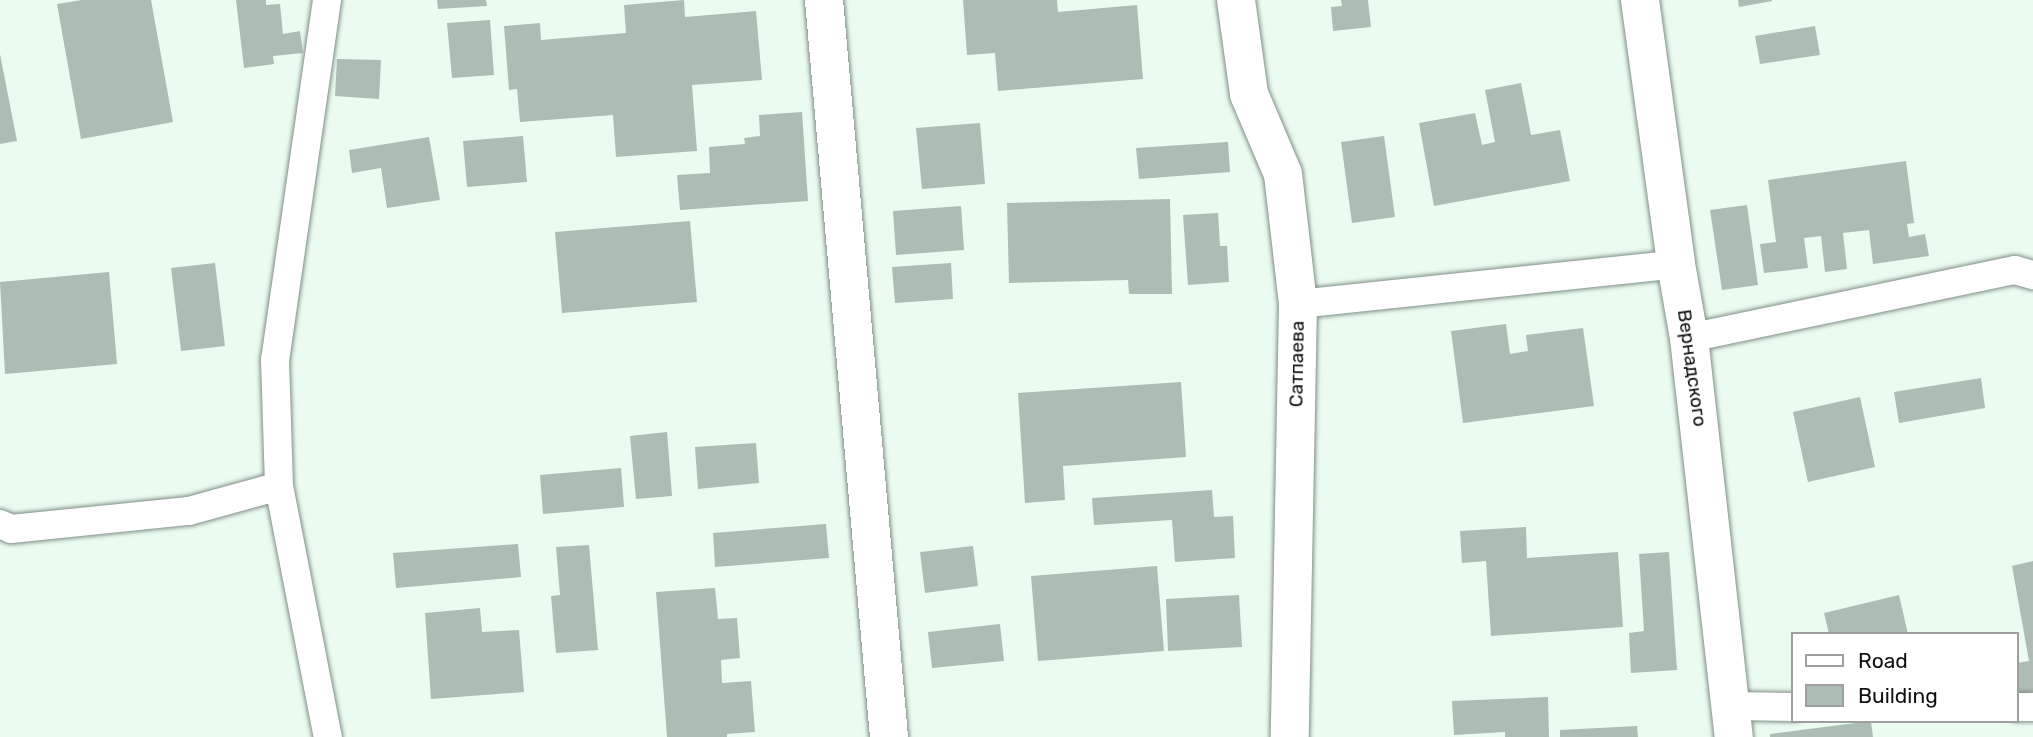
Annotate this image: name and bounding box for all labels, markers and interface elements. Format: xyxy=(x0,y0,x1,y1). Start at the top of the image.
street label: Вернадского xyxy=(1672,308,1712,428)
street label: Сатпаева xyxy=(1285,321,1309,407)
legend xyxy=(1792,632,2019,723)
text: Road xyxy=(1858,648,1908,673)
text: Building xyxy=(1858,683,1938,708)

